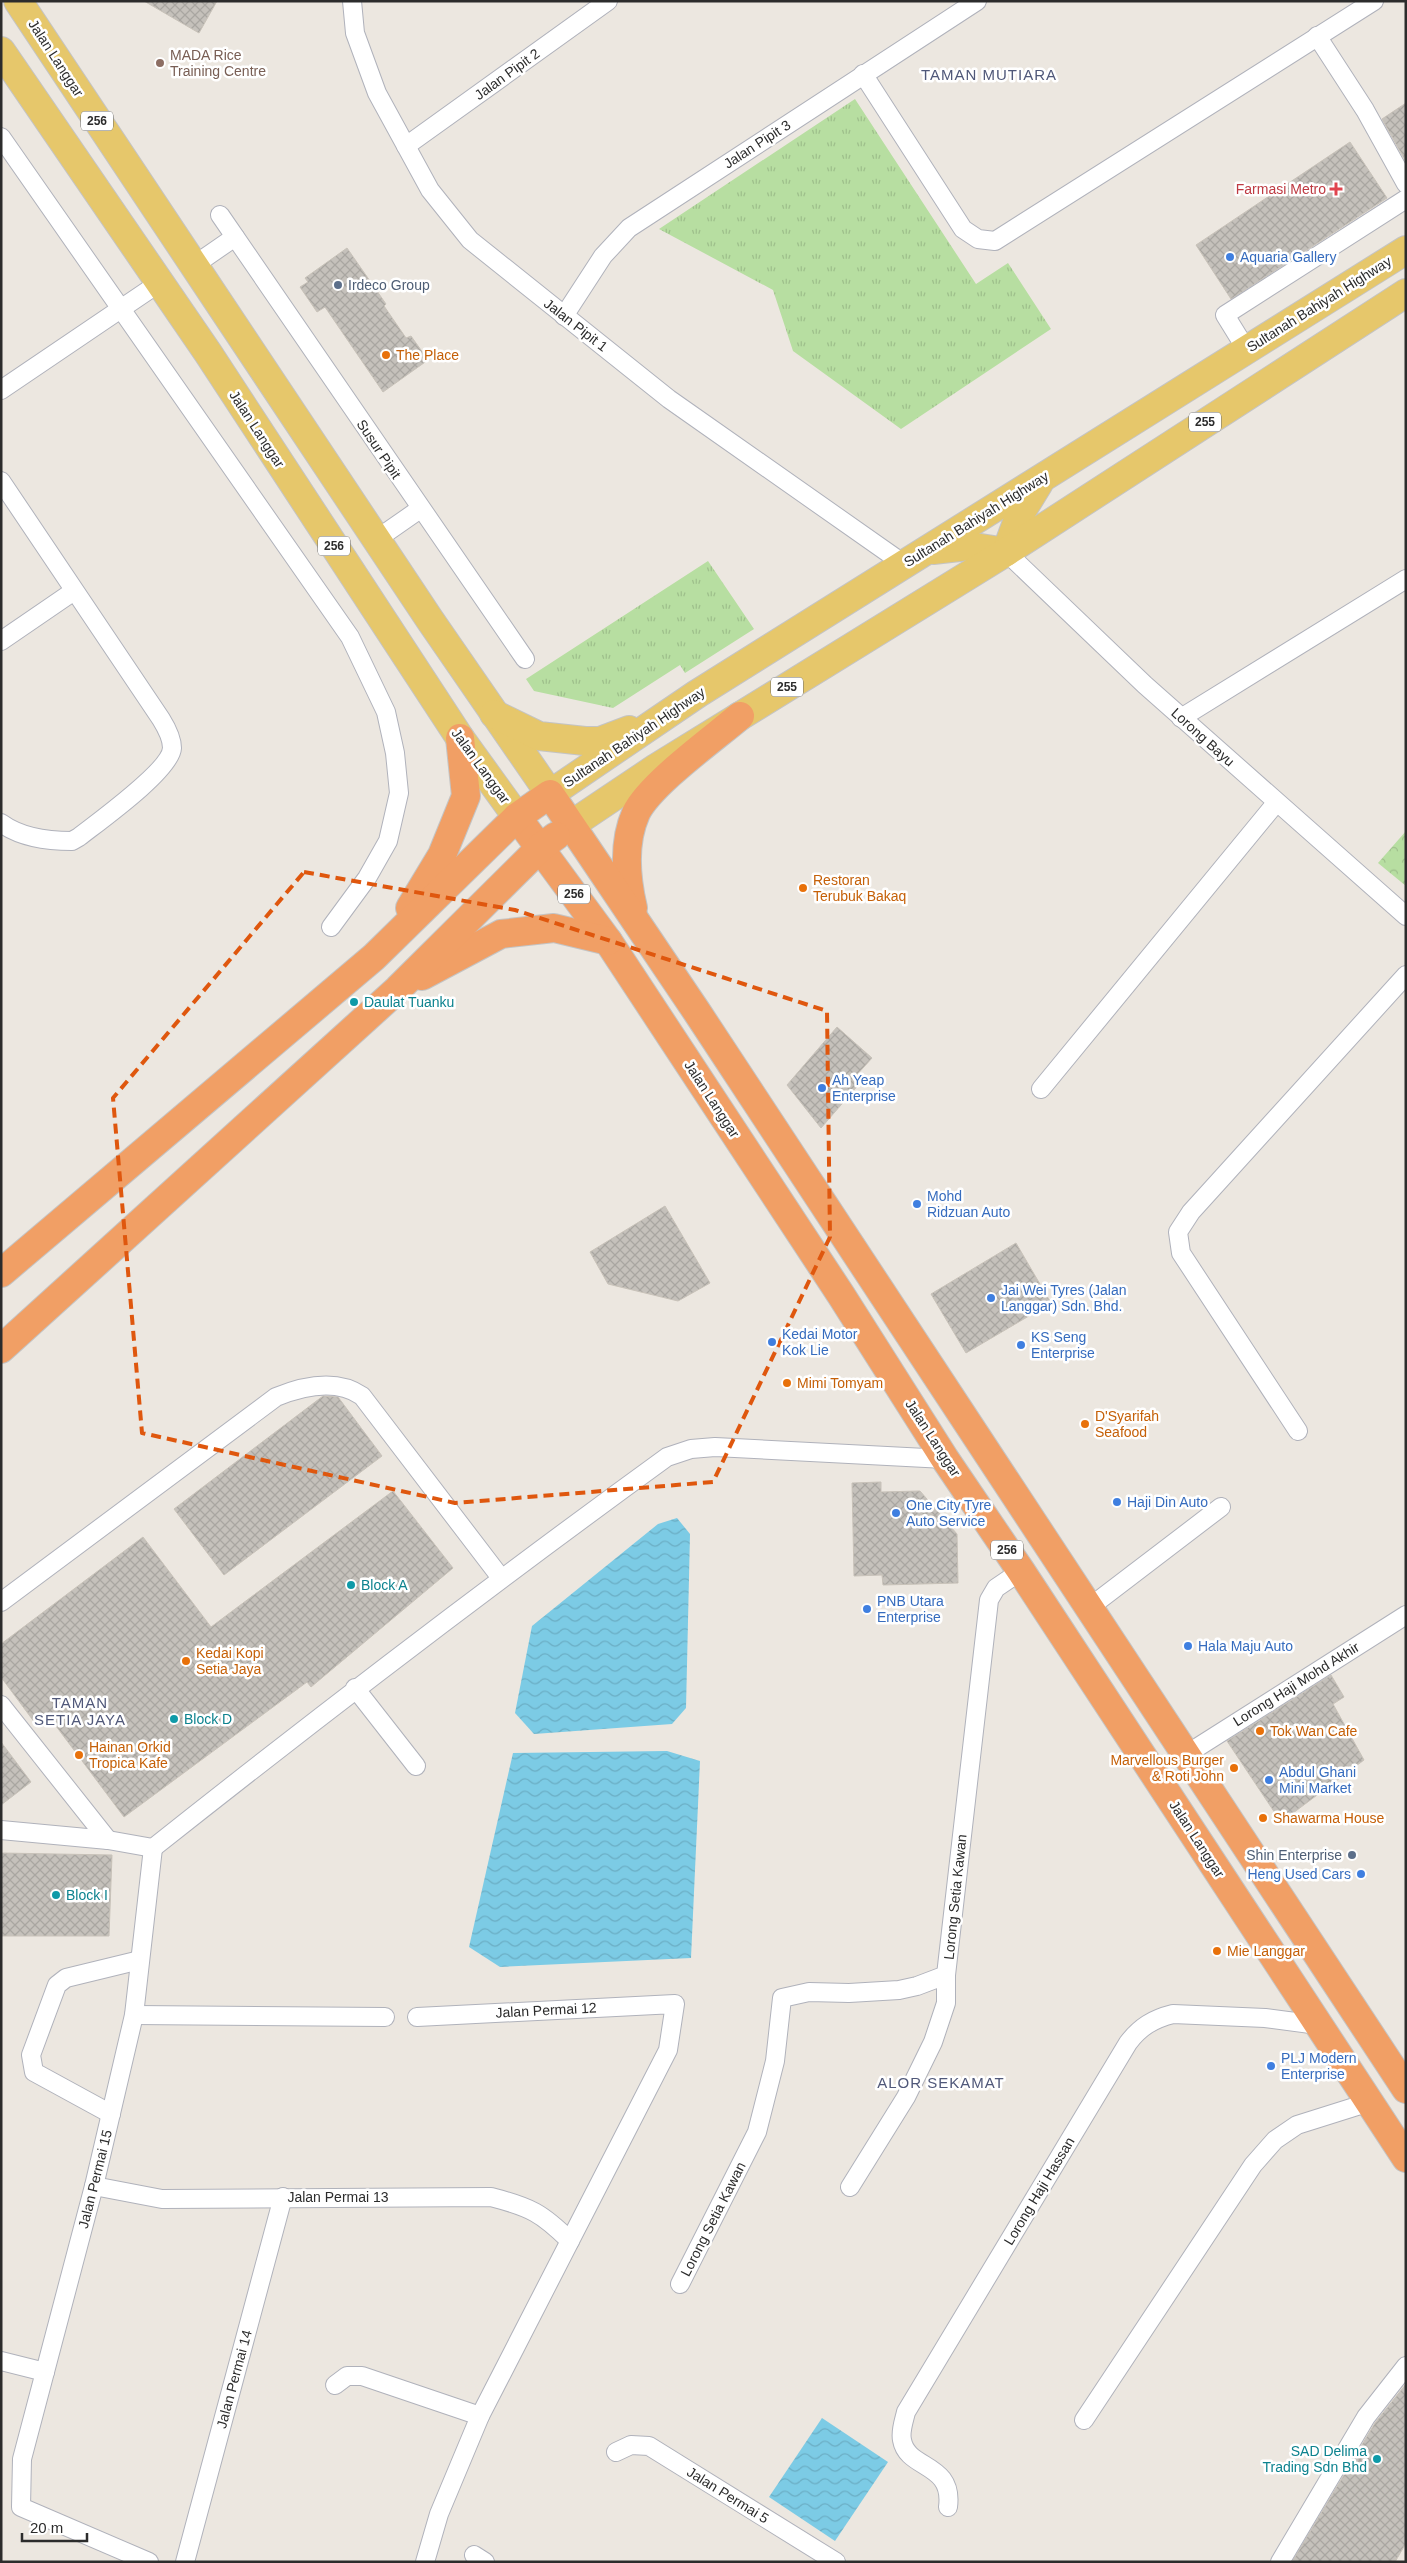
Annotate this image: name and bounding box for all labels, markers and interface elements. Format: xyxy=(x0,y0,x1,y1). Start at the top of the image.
street label: Jalan Langgar xyxy=(25,16,87,100)
street label: Jalan Pipit 2 xyxy=(471,45,543,103)
place label: MADA Rice Training Centre xyxy=(170,47,266,79)
marker: MADA Rice Training Centre xyxy=(154,57,166,69)
district label: TAMAN MUTIARA xyxy=(921,66,1057,83)
road number: 256 xyxy=(81,112,113,130)
street label: Jalan Pipit 3 xyxy=(721,116,794,171)
place label: Farmasi Metro xyxy=(1236,181,1326,197)
marker: Farmasi Metro xyxy=(1330,183,1342,195)
place label: Aquaria Gallery xyxy=(1240,249,1337,265)
marker: Aquaria Gallery xyxy=(1224,251,1236,263)
street label: Sultanah Bahiyah Highway xyxy=(1244,253,1394,355)
place label: Irdeco Group xyxy=(348,277,430,293)
marker: Irdeco Group xyxy=(332,279,344,291)
street label: Jalan Pipit 1 xyxy=(541,295,611,355)
place label: The Place xyxy=(396,347,459,363)
marker: The Place xyxy=(380,349,392,361)
street label: Jalan Langgar xyxy=(226,387,288,471)
road number: 255 xyxy=(1189,412,1221,432)
street label: Susur Pipit xyxy=(353,416,405,482)
street label: Sultanah Bahiyah Highway xyxy=(901,468,1051,570)
road number: 256 xyxy=(318,536,350,556)
road number: 255 xyxy=(771,678,803,696)
street label: Sultanah Bahiyah Highway xyxy=(560,684,708,790)
street label: Lorong Bayu xyxy=(1168,704,1238,770)
street label: Jalan Langgar xyxy=(448,725,514,807)
place label: Restoran Terubuk Bakaq xyxy=(813,872,906,904)
marker: Restoran Terubuk Bakaq xyxy=(797,882,809,894)
road number: 256 xyxy=(558,884,590,904)
place label: Daulat Tuanku xyxy=(364,994,454,1010)
marker: Daulat Tuanku xyxy=(348,996,360,1008)
street label: Jalan Langgar xyxy=(681,1057,743,1141)
place label: Ah Yeap Enterprise xyxy=(832,1072,896,1104)
marker: Ah Yeap Enterprise xyxy=(816,1082,828,1094)
place label: Mohd Ridzuan Auto xyxy=(927,1188,1010,1220)
marker: Mohd Ridzuan Auto xyxy=(911,1198,923,1210)
place label: Jai Wei Tyres (Jalan Langgar) Sdn. Bhd. xyxy=(1001,1282,1127,1314)
marker: Jai Wei Tyres (Jalan Langgar) Sdn. Bhd. xyxy=(985,1292,997,1304)
place label: Kedai Motor Kok Lie xyxy=(782,1326,858,1358)
place label: KS Seng Enterprise xyxy=(1031,1329,1095,1361)
marker: Kedai Motor Kok Lie xyxy=(766,1336,778,1348)
marker: KS Seng Enterprise xyxy=(1015,1339,1027,1351)
place label: Mimi Tomyam xyxy=(797,1375,883,1391)
marker: Mimi Tomyam xyxy=(781,1377,793,1389)
street label: Jalan Langgar xyxy=(902,1396,964,1480)
place label: D'Syarifah Seafood xyxy=(1095,1408,1159,1440)
marker: D'Syarifah Seafood xyxy=(1079,1418,1091,1430)
place label: Haji Din Auto xyxy=(1127,1494,1208,1510)
marker: Haji Din Auto xyxy=(1111,1496,1123,1508)
place label: One City Tyre Auto Service xyxy=(906,1497,992,1529)
marker: One City Tyre Auto Service xyxy=(890,1507,902,1519)
road number: 256 xyxy=(991,1540,1023,1560)
place label: Block A xyxy=(361,1577,408,1593)
marker: Block A xyxy=(345,1579,357,1591)
place label: PNB Utara Enterprise xyxy=(877,1593,944,1625)
marker: PNB Utara Enterprise xyxy=(861,1603,873,1615)
place label: Hala Maju Auto xyxy=(1198,1638,1293,1654)
street label: Lorong Haji Mohd Akhir xyxy=(1230,1638,1362,1729)
marker: Hala Maju Auto xyxy=(1182,1640,1194,1652)
place label: Kedai Kopi Setia Jaya xyxy=(196,1645,264,1677)
marker: Kedai Kopi Setia Jaya xyxy=(180,1655,192,1667)
district label: TAMAN SETIA JAYA xyxy=(34,1694,126,1728)
place label: Block D xyxy=(184,1711,232,1727)
marker: Block D xyxy=(168,1713,180,1725)
place label: Tok Wan Cafe xyxy=(1270,1723,1358,1739)
marker: Tok Wan Cafe xyxy=(1254,1725,1266,1737)
place label: Hainan Orkid Tropica Kafe xyxy=(89,1739,171,1771)
marker: Hainan Orkid Tropica Kafe xyxy=(73,1749,85,1761)
place label: Marvellous Burger & Roti John xyxy=(1110,1752,1224,1784)
marker: Marvellous Burger & Roti John xyxy=(1228,1762,1240,1774)
place label: Abdul Ghani Mini Market xyxy=(1279,1764,1356,1796)
marker: Abdul Ghani Mini Market xyxy=(1263,1774,1275,1786)
street label: Jalan Langgar xyxy=(1166,1797,1228,1881)
place label: Shawarma House xyxy=(1273,1810,1384,1826)
marker: Shawarma House xyxy=(1257,1812,1269,1824)
street label: Lorong Setia Kawan xyxy=(940,1833,970,1961)
place label: Shin Enterprise xyxy=(1246,1847,1342,1863)
marker: Shin Enterprise xyxy=(1346,1849,1358,1861)
place label: Heng Used Cars xyxy=(1248,1866,1351,1882)
marker: Heng Used Cars xyxy=(1355,1868,1367,1880)
place label: Block I xyxy=(66,1887,108,1903)
marker: Block I xyxy=(50,1889,62,1901)
place label: Mie Langgar xyxy=(1227,1943,1305,1959)
marker: Mie Langgar xyxy=(1211,1945,1223,1957)
street label: Jalan Permai 12 xyxy=(495,1999,597,2021)
place label: PLJ Modern Enterprise xyxy=(1281,2050,1356,2082)
marker: PLJ Modern Enterprise xyxy=(1265,2060,1277,2072)
district label: ALOR SEKAMAT xyxy=(877,2074,1005,2091)
street label: Jalan Permai 15 xyxy=(75,2128,115,2230)
street label: Lorong Haji Hassan xyxy=(1000,2134,1078,2248)
street label: Lorong Setia Kawan xyxy=(677,2159,749,2279)
street label: Jalan Permai 13 xyxy=(287,2189,389,2205)
street label: Jalan Permai 14 xyxy=(213,2328,255,2430)
place label: SAD Delima Trading Sdn Bhd xyxy=(1262,2443,1367,2475)
marker: SAD Delima Trading Sdn Bhd xyxy=(1371,2453,1383,2465)
street label: Jalan Permai 5 xyxy=(684,2463,772,2527)
scale bar xyxy=(22,2510,88,2542)
text: 20 m xyxy=(30,2519,63,2536)

